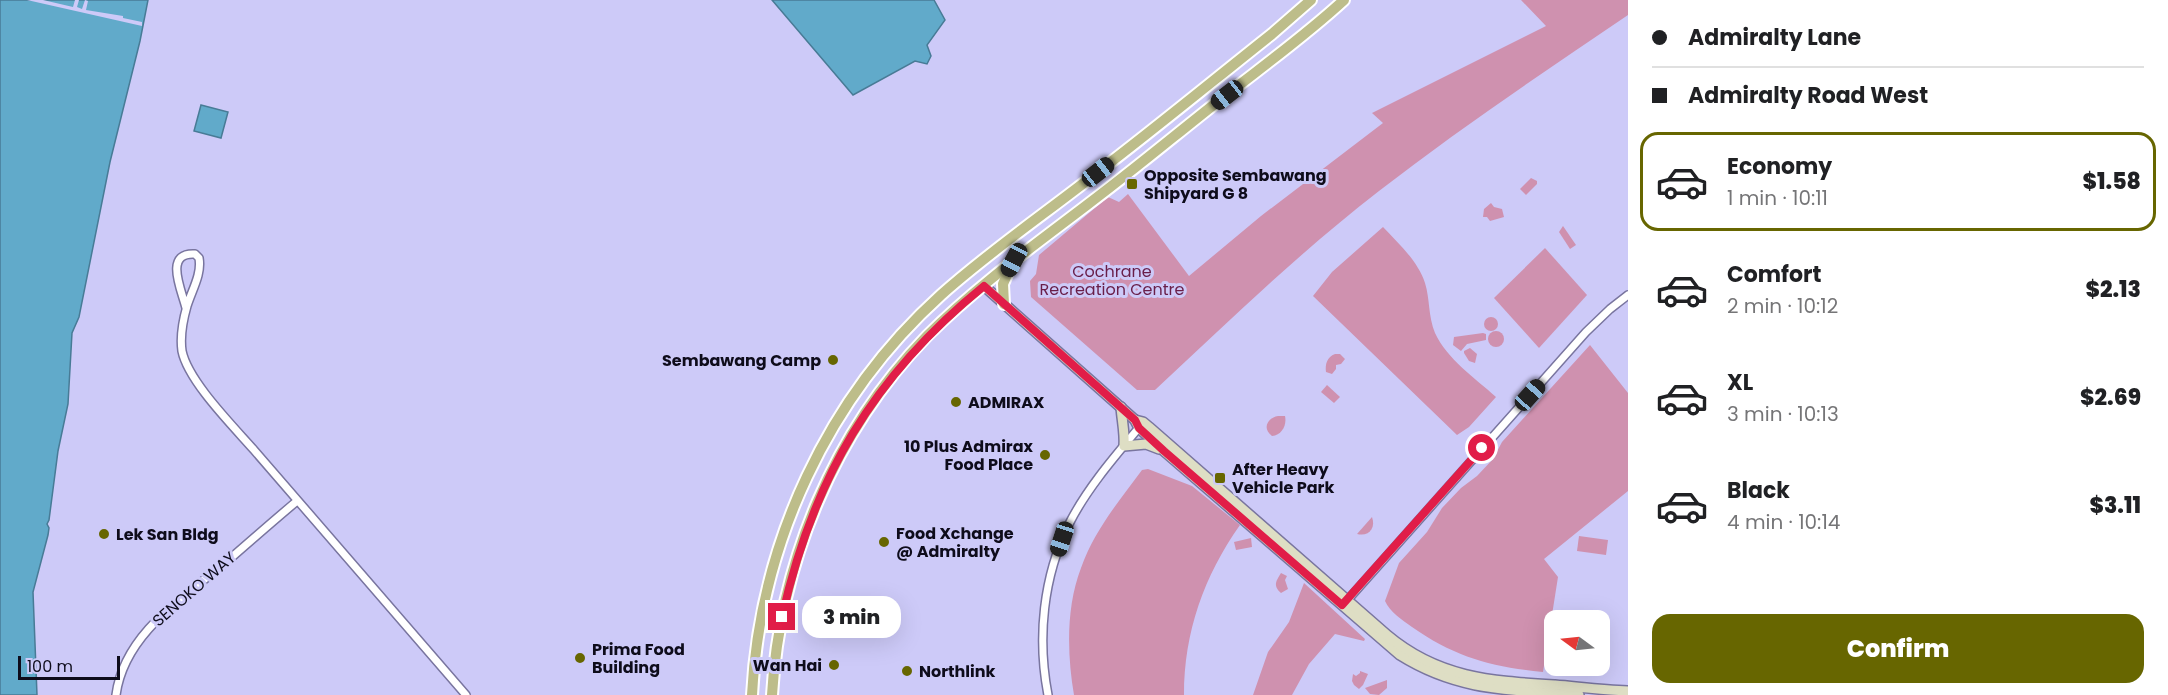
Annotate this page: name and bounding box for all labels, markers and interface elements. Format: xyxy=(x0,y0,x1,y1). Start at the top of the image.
text: Admiralty Lane xyxy=(1688,22,1861,53)
car xyxy=(1207,77,1247,113)
text: Admiralty Road West xyxy=(1688,80,1928,111)
text: Economy xyxy=(1727,151,1832,182)
car xyxy=(1078,154,1118,190)
icon: car xyxy=(1655,155,1709,209)
place label: Opposite Sembawang Shipyard G 8 xyxy=(1144,164,1327,205)
text: $1.58 xyxy=(2083,166,2141,197)
marker: Opposite Sembawang Shipyard G 8 xyxy=(1125,177,1139,191)
text: 1 min · 10:11 xyxy=(1727,184,1828,212)
car xyxy=(998,240,1030,280)
text: Comfort xyxy=(1727,259,1821,290)
park label: Cochrane Recreation Centre xyxy=(1040,260,1184,301)
icon: car xyxy=(1655,263,1709,317)
text: $2.13 xyxy=(2085,274,2141,305)
text: 2 min · 10:12 xyxy=(1727,292,1838,320)
place label: Sembawang Camp xyxy=(662,349,821,372)
marker: Sembawang Camp xyxy=(826,353,840,367)
text: XL xyxy=(1727,367,1753,398)
icon: car xyxy=(1655,371,1709,425)
car xyxy=(1511,376,1549,414)
text: $2.69 xyxy=(2080,382,2141,413)
place label: ADMIRAX xyxy=(968,391,1045,414)
marker: ADMIRAX xyxy=(949,395,963,409)
text: 3 min · 10:13 xyxy=(1727,400,1839,428)
route start xyxy=(1468,434,1495,461)
place label: 10 Plus Admirax Food Place xyxy=(904,435,1034,476)
marker: 10 Plus Admirax Food Place xyxy=(1038,448,1052,462)
place label: After Heavy Vehicle Park xyxy=(1232,458,1334,499)
marker: After Heavy Vehicle Park xyxy=(1213,471,1227,485)
text: Black xyxy=(1727,475,1790,506)
icon: car xyxy=(1655,479,1709,533)
text: $3.11 xyxy=(2089,490,2141,521)
text: 4 min · 10:14 xyxy=(1727,508,1840,536)
car xyxy=(1048,519,1076,559)
place label: Food Xchange @ Admiralty xyxy=(896,522,1014,563)
place label: Lek San Bldg xyxy=(116,523,219,546)
marker: Lek San Bldg xyxy=(97,527,111,541)
marker: Food Xchange @ Admiralty xyxy=(877,535,891,549)
street label: SENOKO WAY xyxy=(147,546,241,632)
callout: 3 min xyxy=(803,596,902,638)
route end xyxy=(768,603,795,630)
text: 3 min xyxy=(823,603,880,631)
north arrow xyxy=(1544,610,1610,676)
map controls xyxy=(1544,610,1610,676)
button: Confirm xyxy=(1652,614,2144,683)
place label: Prima Food Building xyxy=(592,638,685,679)
marker: Prima Food Building xyxy=(573,651,587,665)
scale bar xyxy=(18,653,120,680)
place label: Wan Hai xyxy=(753,654,822,677)
text: 100 m xyxy=(27,655,73,678)
marker: Wan Hai xyxy=(827,658,841,672)
place label: Northlink xyxy=(919,660,996,683)
marker: Northlink xyxy=(900,664,914,678)

